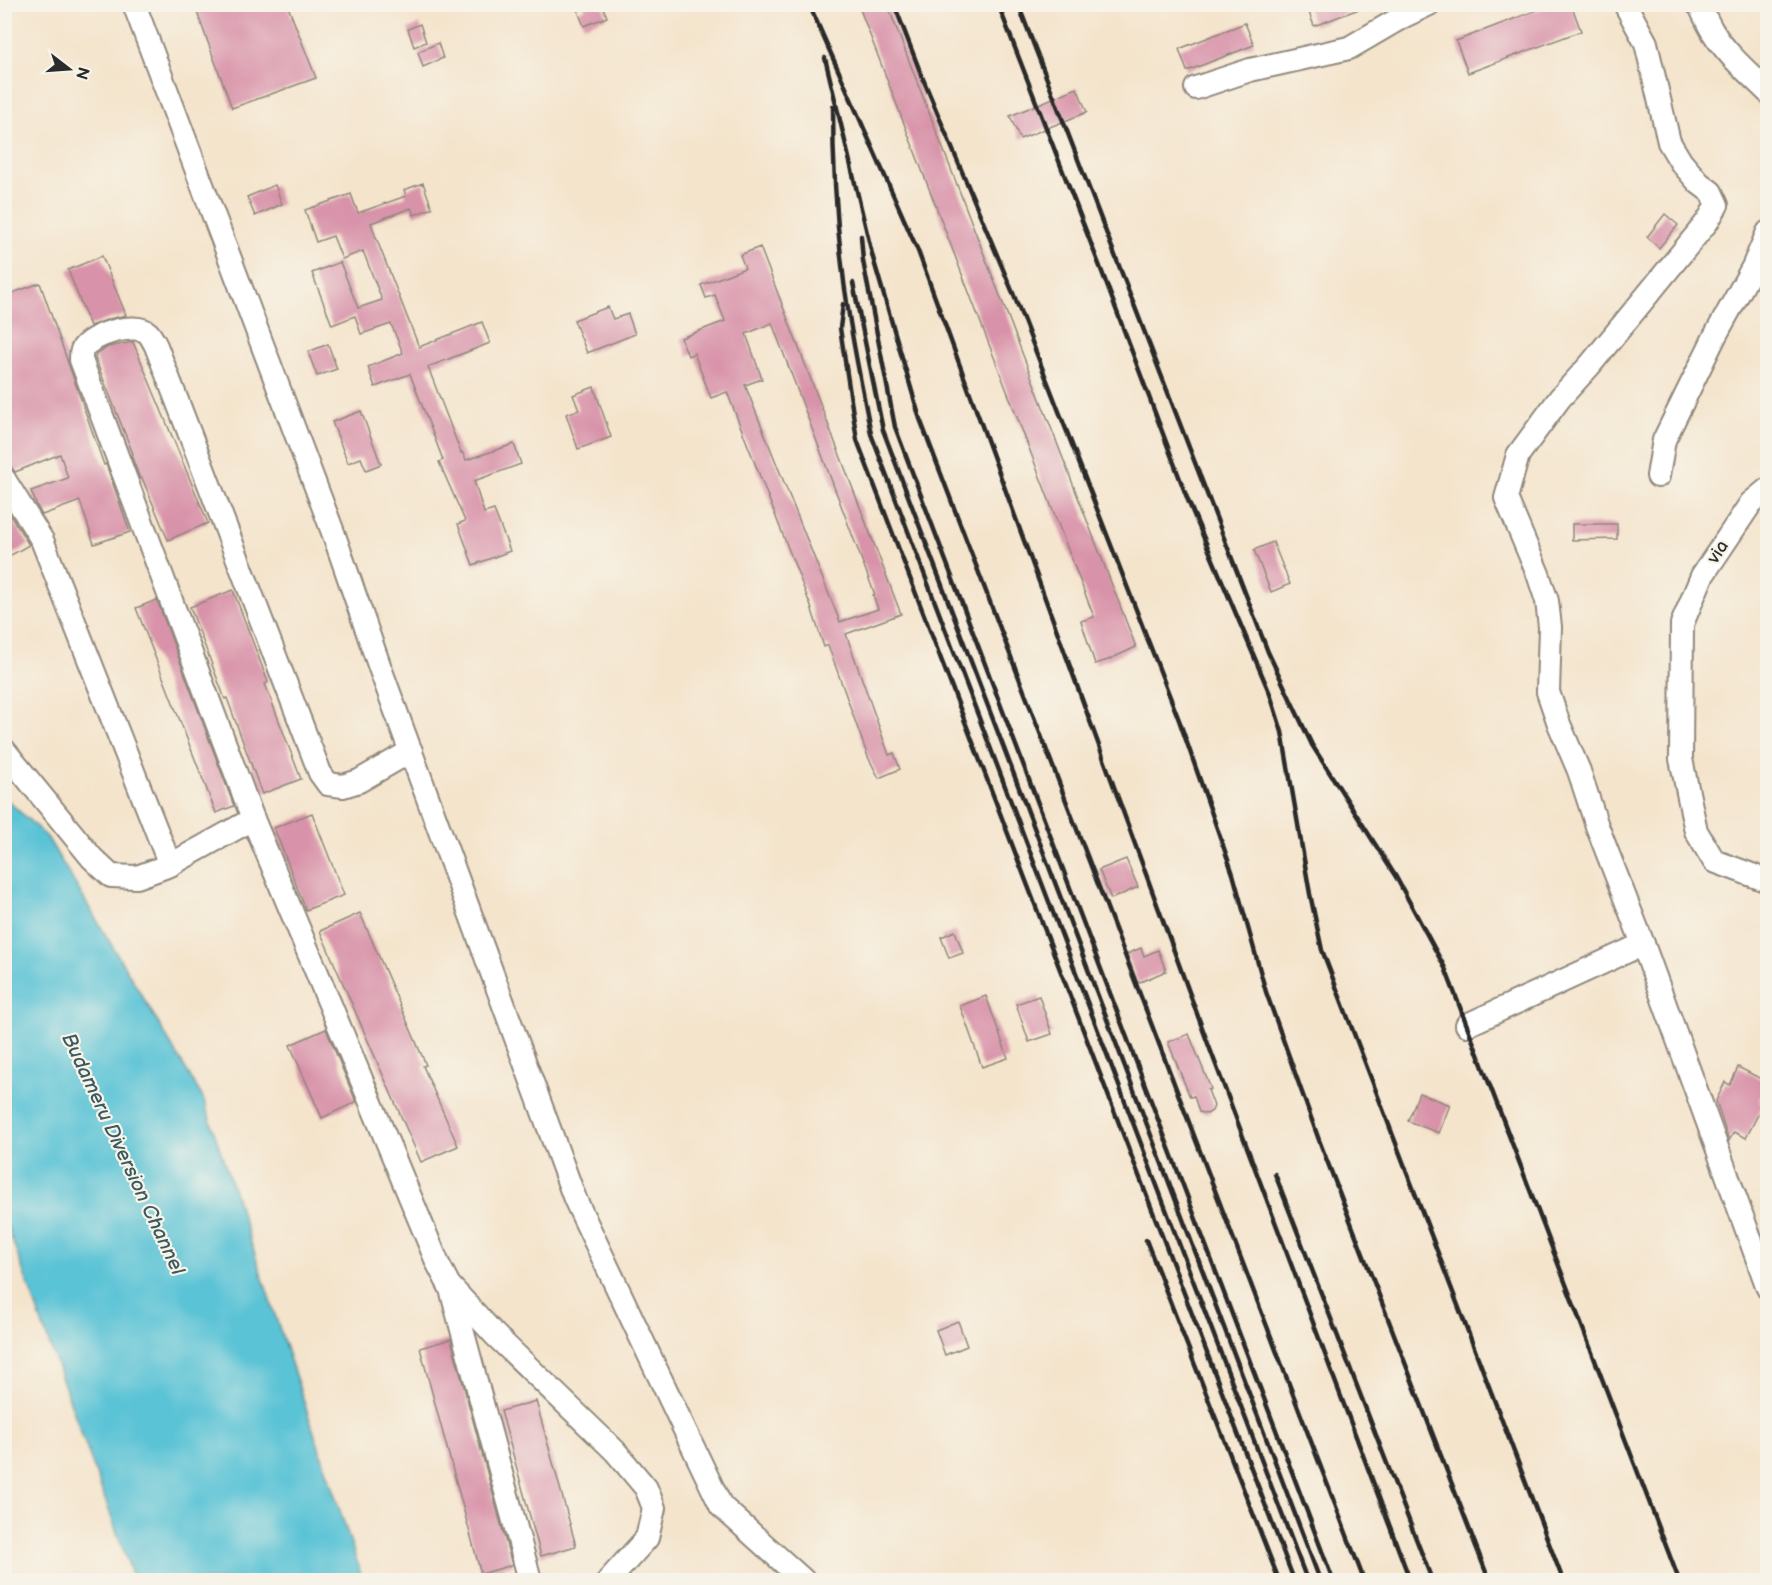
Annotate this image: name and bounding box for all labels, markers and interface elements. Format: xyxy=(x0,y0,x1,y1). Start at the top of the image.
north arrow xyxy=(39,39,99,99)
text: N xyxy=(71,64,93,81)
street label: via xyxy=(1702,537,1733,568)
water label: Budameru Diversion Channel xyxy=(56,1029,190,1280)

